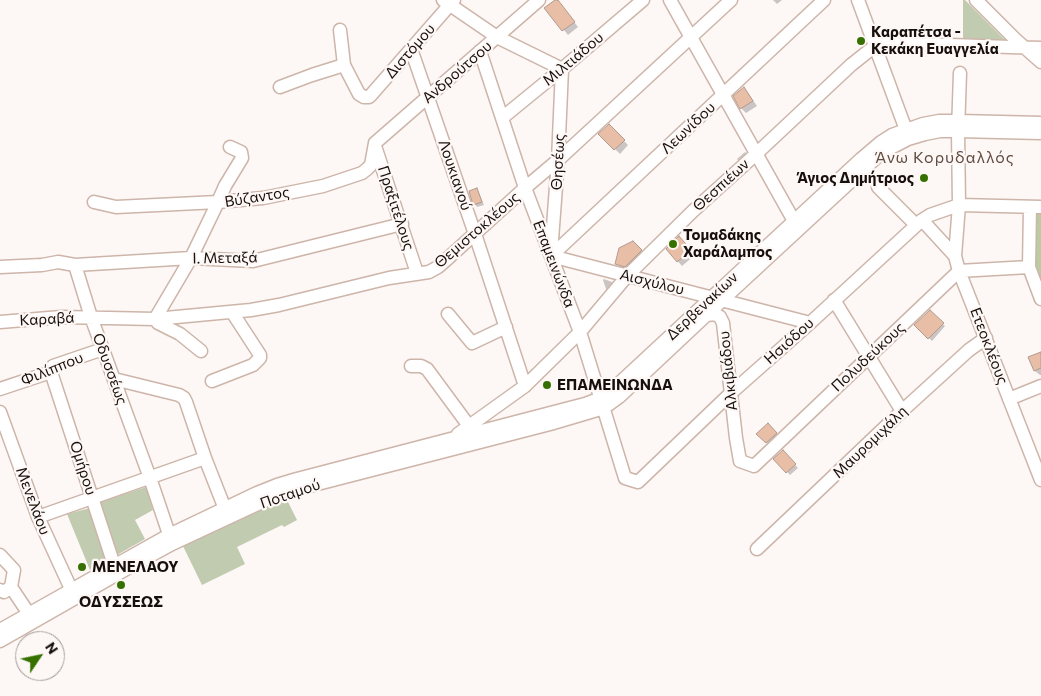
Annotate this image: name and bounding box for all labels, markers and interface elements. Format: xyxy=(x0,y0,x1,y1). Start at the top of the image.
street label: Διστόμου xyxy=(381,20,439,82)
place label: Καραπέτσα - Κεκάκη Ευαγγελία xyxy=(871,23,999,58)
street label: Μιλτιάδου xyxy=(539,28,607,90)
marker: Καραπέτσα - Κεκάκη Ευαγγελία xyxy=(855,35,867,47)
street label: Ανδρούτσου xyxy=(419,37,495,107)
street label: Λεωνίδου xyxy=(657,98,719,158)
street label: Θησέως xyxy=(548,133,568,191)
street label: Λουκιανού xyxy=(434,137,476,213)
district label: Άνω Κορυδαλλός xyxy=(873,148,1017,168)
street label: Θεσπιέων xyxy=(689,155,753,215)
street label: Πραξιτέλους xyxy=(374,163,418,253)
place label: Άγιος Δημήτριος xyxy=(797,169,914,187)
marker: Άγιος Δημήτριος xyxy=(918,172,930,184)
street label: Βύζαντος xyxy=(223,183,291,211)
street label: Θεμιστοκλέους xyxy=(431,188,523,272)
street label: Επαμεινώνδα xyxy=(529,218,579,310)
place label: Τομαδάκης Χαράλαμπος xyxy=(683,226,772,261)
marker: Τομαδάκης Χαράλαμπος xyxy=(667,238,679,250)
street label: Ι. Μεταξά xyxy=(192,248,258,268)
street label: Αισχύλου xyxy=(618,265,686,299)
street label: Δερβενακίων xyxy=(662,268,742,344)
street label: Ετεοκλέους xyxy=(966,305,1012,387)
street label: Καραβά xyxy=(19,309,75,329)
street label: Ησιόδου xyxy=(760,314,818,368)
street label: Πολυδεύκους xyxy=(828,318,908,396)
street label: Αλκιβιάδου xyxy=(715,330,741,412)
street label: Οδυσσέως xyxy=(89,331,131,407)
street label: Φιλίππου xyxy=(18,348,86,390)
place label: ΕΠΑΜΕΙΝΩΝΔΑ xyxy=(557,376,673,394)
marker: ΕΠΑΜΕΙΝΩΝΔΑ xyxy=(541,379,553,391)
street label: Μαυρομιχάλη xyxy=(829,402,911,482)
street label: Ομήρου xyxy=(66,439,100,497)
street label: Μενελάου xyxy=(12,465,54,537)
street label: Ποταμού xyxy=(258,475,322,513)
place label: ΜΕΝΕΛΑΟΥ xyxy=(92,558,178,576)
marker: ΜΕΝΕΛΑΟΥ xyxy=(76,561,88,573)
marker: ΟΔYΣΣΕΩΣ xyxy=(115,579,127,591)
place label: ΟΔYΣΣΕΩΣ xyxy=(79,593,163,611)
north arrow xyxy=(15,631,65,681)
text: N xyxy=(42,639,62,657)

